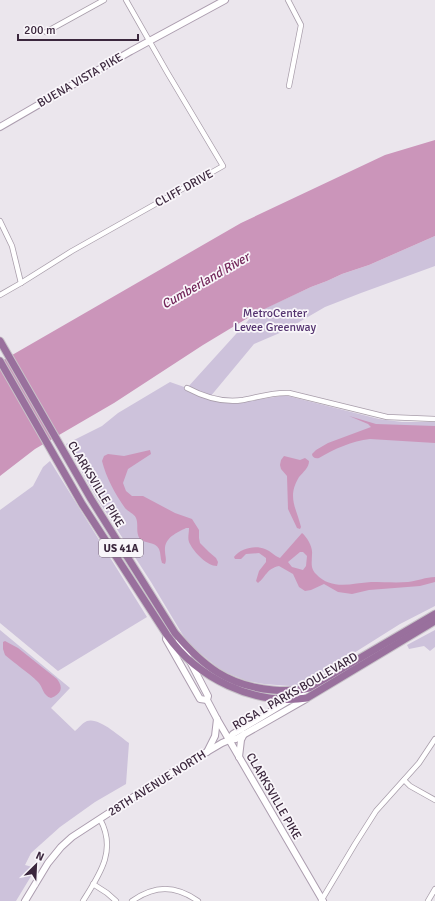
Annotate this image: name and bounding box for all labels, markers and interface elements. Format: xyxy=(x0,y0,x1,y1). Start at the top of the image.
scale bar xyxy=(18,16,138,42)
text: 200 m xyxy=(24,23,56,38)
street label: BUENA VISTA PIKE xyxy=(35,50,126,111)
street label: CLIFF DRIVE xyxy=(153,166,216,211)
water label: Cumberland River xyxy=(159,248,254,313)
park label: MetroCenter Levee Greenway xyxy=(234,306,316,335)
street label: CLARKSVILLE PIKE xyxy=(64,439,127,530)
road number: US 41A xyxy=(99,539,143,557)
street label: ROSA L PARKS BOULEVARD xyxy=(230,649,361,733)
street label: 28TH AVENUE NORTH xyxy=(105,747,209,820)
street label: CLARKSVILLE PIKE xyxy=(243,750,305,843)
north arrow xyxy=(16,845,56,885)
text: N xyxy=(34,849,46,864)

